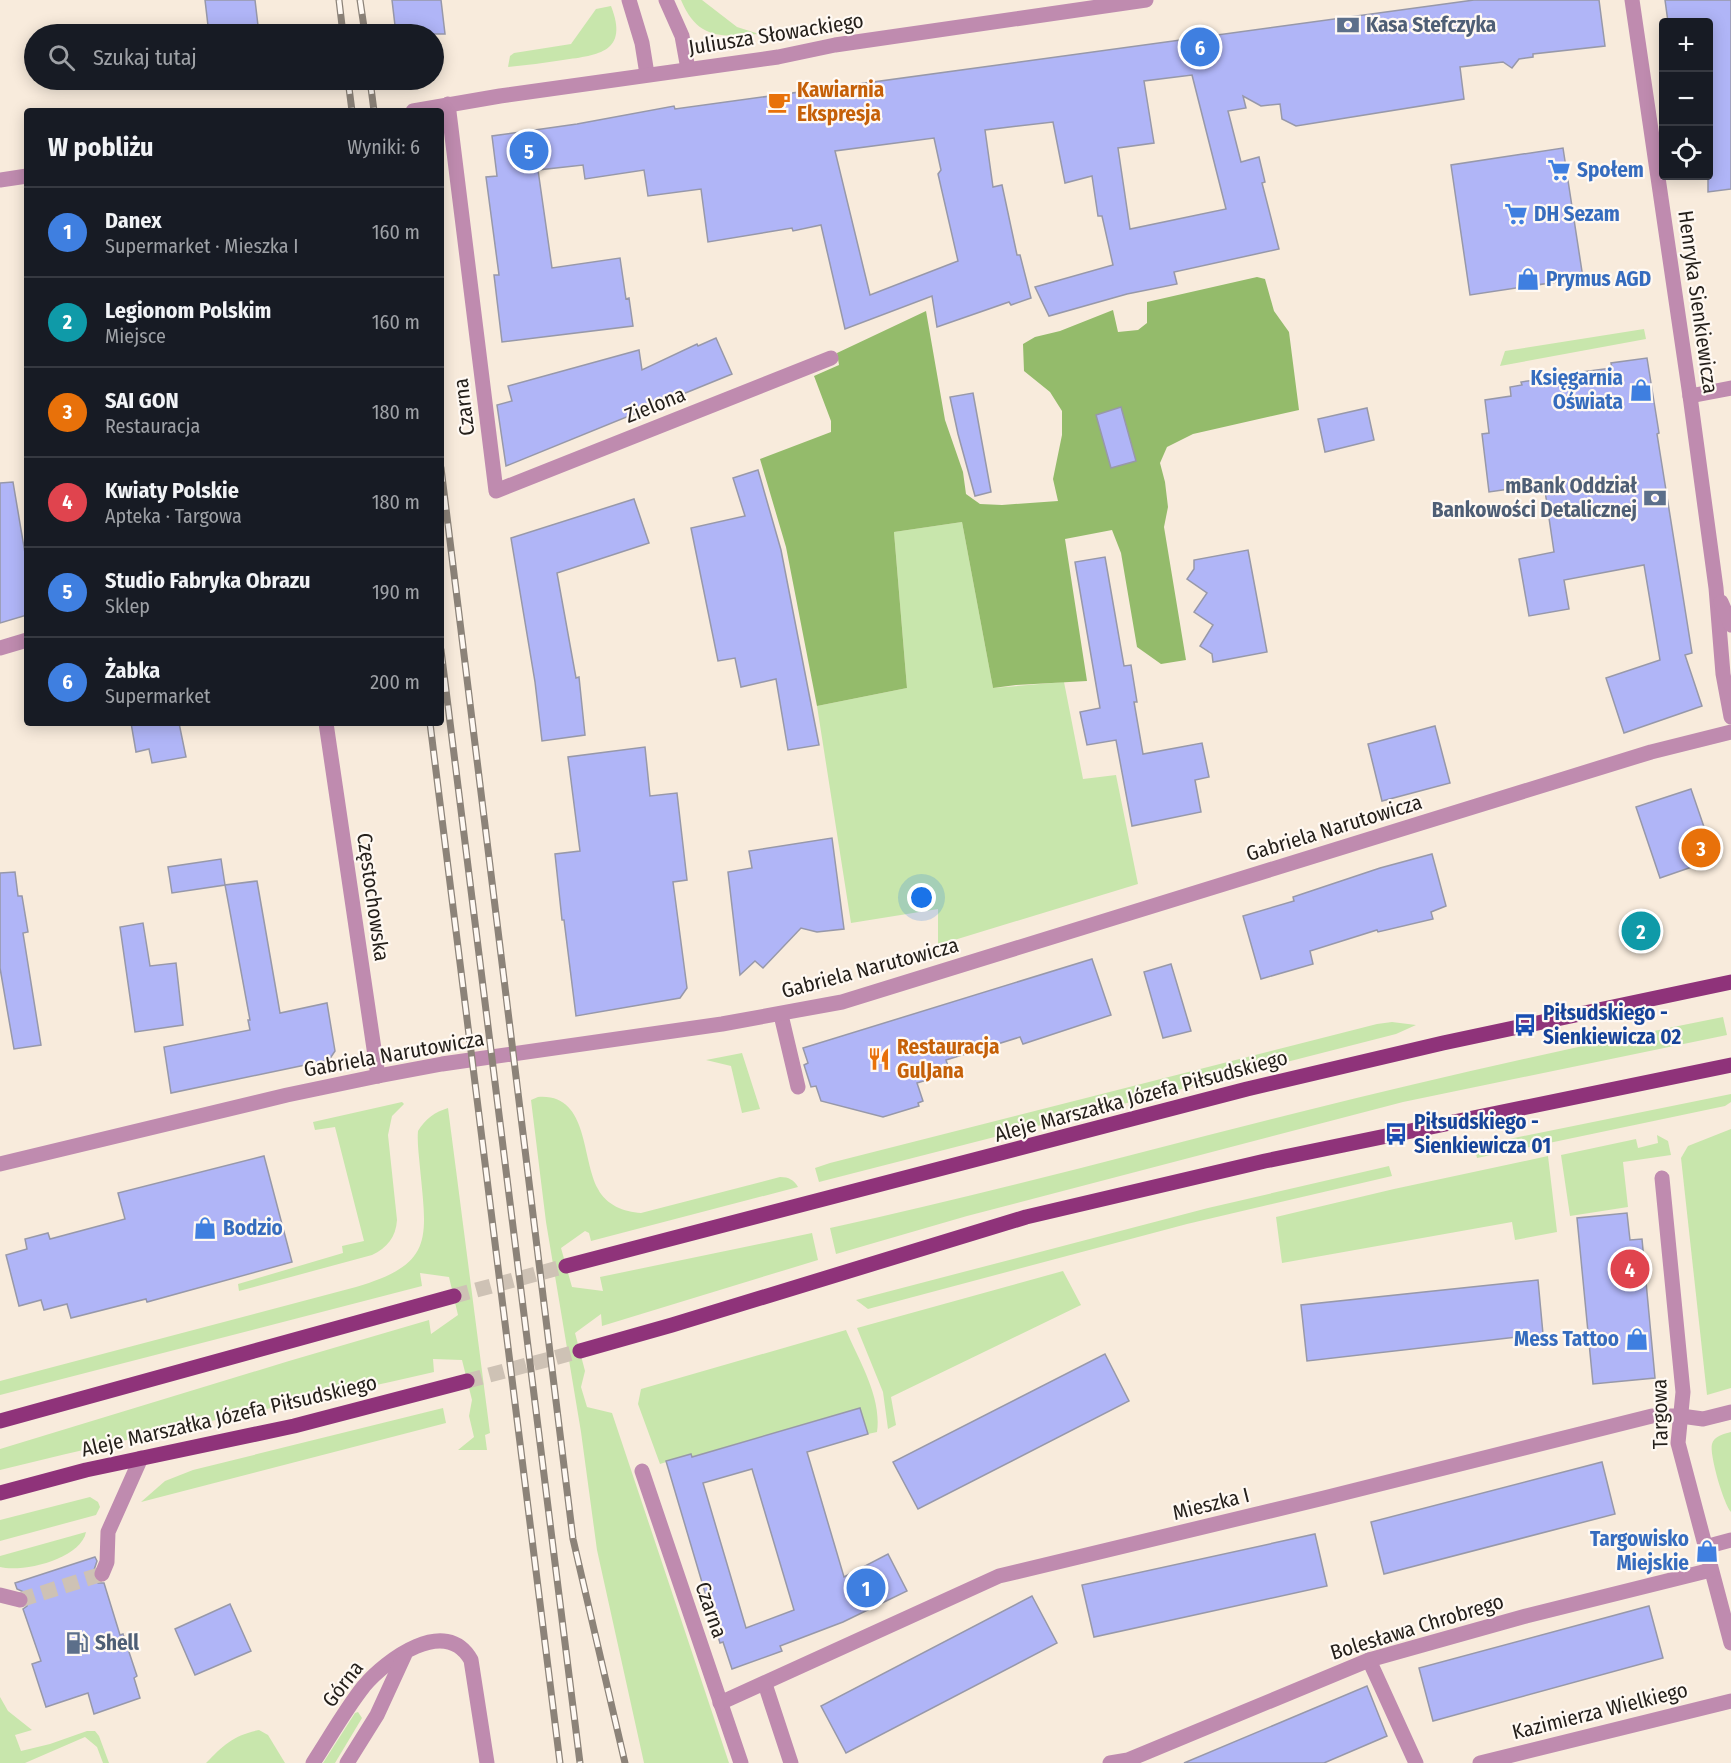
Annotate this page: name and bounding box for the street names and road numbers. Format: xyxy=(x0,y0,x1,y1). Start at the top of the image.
street label: Juliusza Słowackiego xyxy=(687,7,865,61)
street label: Henryka Sienkiewicza xyxy=(1672,209,1724,395)
street label: Czarna xyxy=(448,377,480,437)
street label: Zielona xyxy=(621,381,689,429)
street label: Gabriela Narutowicza xyxy=(1243,789,1425,867)
street label: Częstochowska xyxy=(351,831,395,963)
street label: Gabriela Narutowicza xyxy=(779,932,961,1004)
street label: Gabriela Narutowicza xyxy=(302,1025,486,1083)
street label: Aleje Marszałka Józefa Piłsudskiego xyxy=(991,1044,1291,1148)
street label: Aleje Marszałka Józefa Piłsudskiego xyxy=(79,1369,379,1463)
street label: Targowa xyxy=(1646,1379,1674,1449)
street label: Mieszka I xyxy=(1170,1482,1252,1526)
street label: Czarna xyxy=(689,1579,733,1641)
street label: Bolesława Chrobrego xyxy=(1327,1588,1507,1666)
street label: Górna xyxy=(317,1656,369,1712)
street label: Kazimierza Wielkiego xyxy=(1510,1677,1690,1745)

